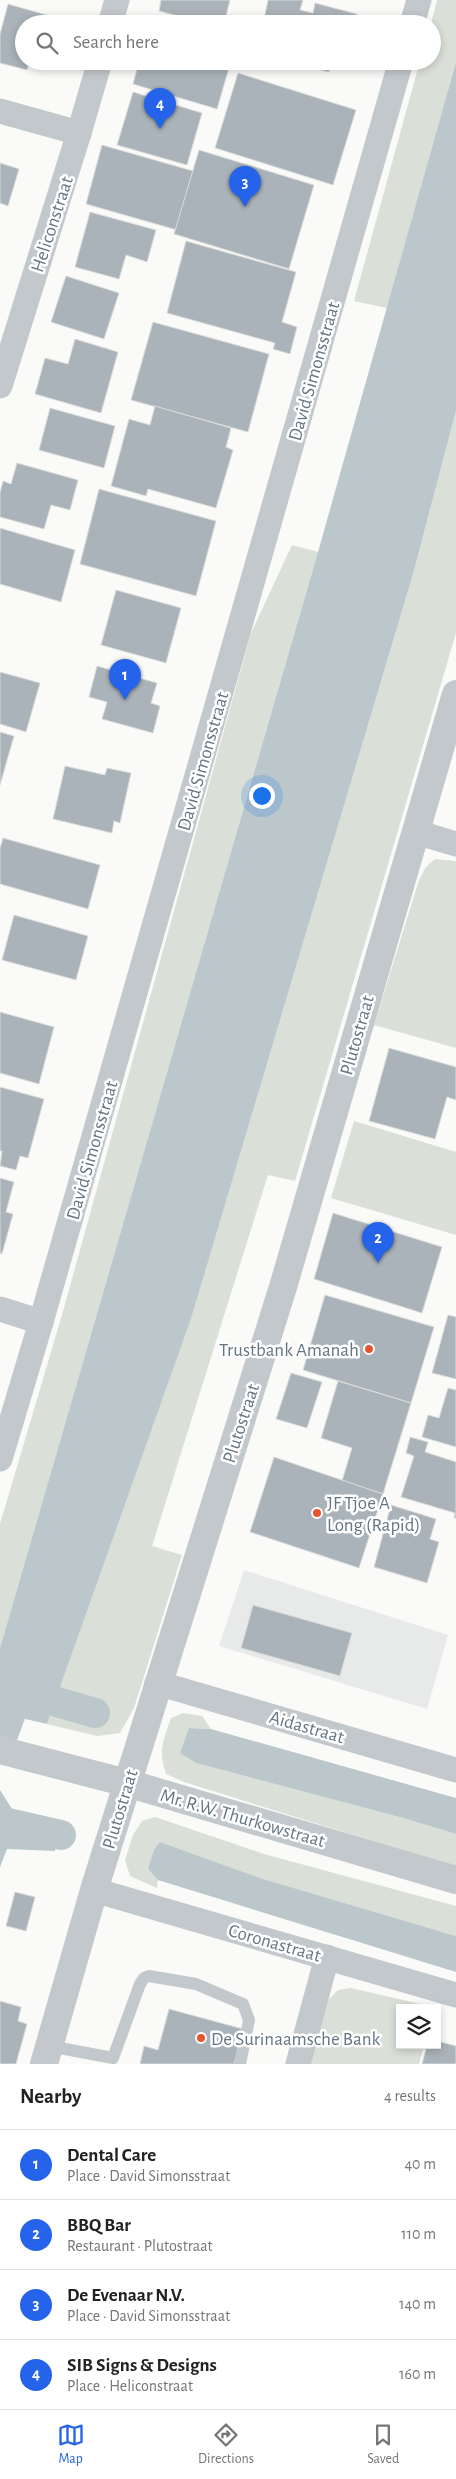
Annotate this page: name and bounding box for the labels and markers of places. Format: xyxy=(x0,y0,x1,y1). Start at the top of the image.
pin: 4 xyxy=(144,88,176,129)
pin: 3 xyxy=(229,166,261,207)
pin: 1 xyxy=(109,659,141,700)
pin: 2 xyxy=(362,1222,394,1263)
place label: Trustbank Amanah xyxy=(219,1341,359,1360)
marker: Trustbank Amanah xyxy=(363,1343,375,1355)
place label: JF Tjoe A Long (Rapid) xyxy=(327,1494,420,1535)
marker: JF Tjoe A Long (Rapid) xyxy=(311,1507,323,1519)
place label: De Surinaamsche Bank xyxy=(211,2030,380,2049)
marker: De Surinaamsche Bank xyxy=(195,2032,207,2044)

